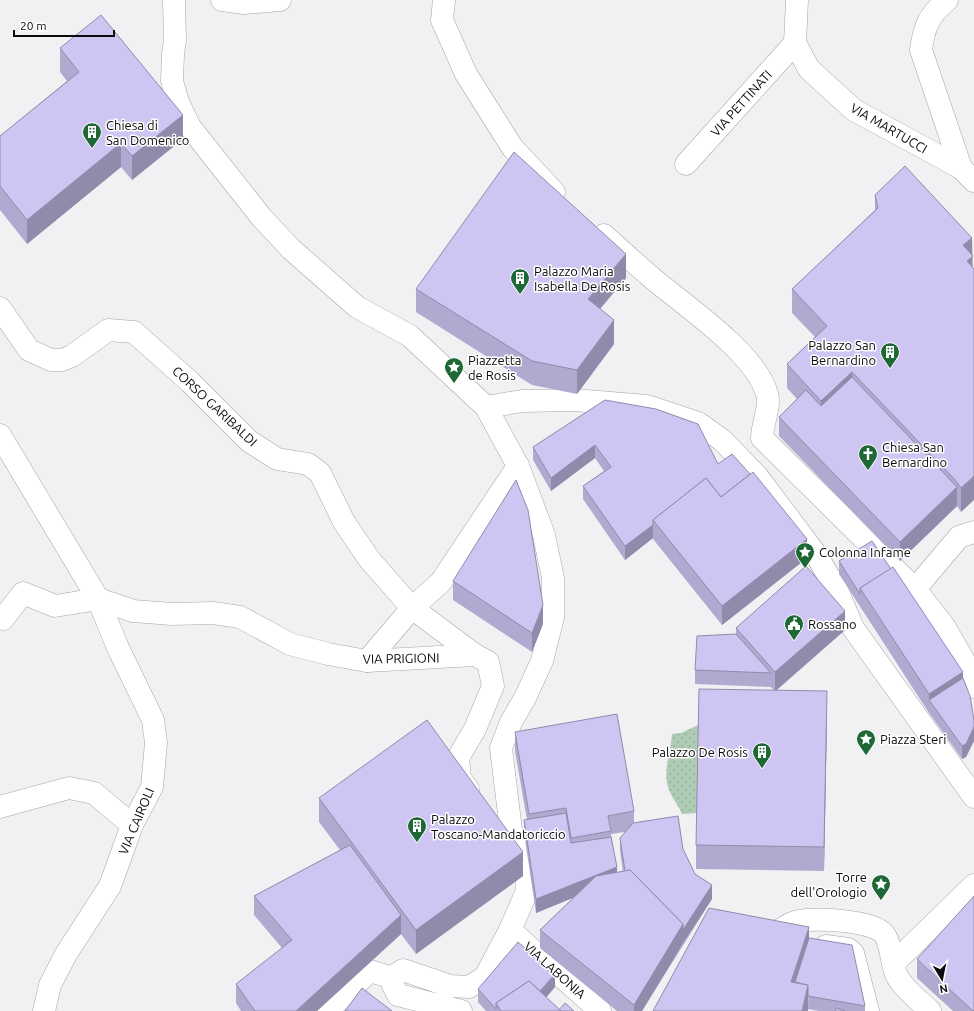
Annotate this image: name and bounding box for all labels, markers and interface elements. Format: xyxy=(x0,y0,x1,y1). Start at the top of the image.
scale bar xyxy=(14,12,114,38)
text: 20 m xyxy=(20,19,47,32)
street label: VIA PETTINATI xyxy=(708,67,774,139)
street label: VIA MARTUCCI xyxy=(848,100,930,156)
place label: Chiesa di San Domenico xyxy=(106,118,189,147)
building icon: Chiesa di San Domenico xyxy=(81,121,103,149)
place label: Palazzo Maria Isabella De Rosis xyxy=(534,264,631,293)
building icon: Palazzo Maria Isabella De Rosis xyxy=(509,267,531,295)
place label: Palazzo San Bernardino xyxy=(808,338,876,367)
building icon: Palazzo San Bernardino xyxy=(879,341,901,369)
place label: Piazzetta de Rosis xyxy=(468,353,522,382)
place icon: Piazzetta de Rosis xyxy=(443,356,465,384)
street label: CORSO GARIBALDI xyxy=(170,363,260,449)
place label: Chiesa San Bernardino xyxy=(882,440,947,469)
church icon: Chiesa San Bernardino xyxy=(857,443,879,471)
place icon: Colonna Infame xyxy=(794,541,816,569)
place label: Colonna Infame xyxy=(819,545,911,559)
public building icon: Rossano xyxy=(783,613,805,641)
place label: Rossano xyxy=(808,617,857,631)
street label: VIA PRIGIONI xyxy=(362,650,440,666)
place icon: Piazza Steri xyxy=(855,728,877,756)
place label: Piazza Steri xyxy=(880,732,946,746)
building icon: Palazzo De Rosis xyxy=(751,741,773,769)
place label: Palazzo De Rosis xyxy=(652,745,748,759)
street label: VIA CAIROLI xyxy=(116,786,156,856)
place label: Palazzo Toscano-Mandatoriccio xyxy=(431,812,566,841)
building icon: Palazzo Toscano-Mandatoriccio xyxy=(406,815,428,843)
place label: Torre dell'Orologio xyxy=(791,870,867,899)
place icon: Torre dell'Orologio xyxy=(870,873,892,901)
street label: VIA LABONIA xyxy=(521,939,589,1002)
north arrow xyxy=(922,959,962,999)
text: N xyxy=(939,982,949,995)

